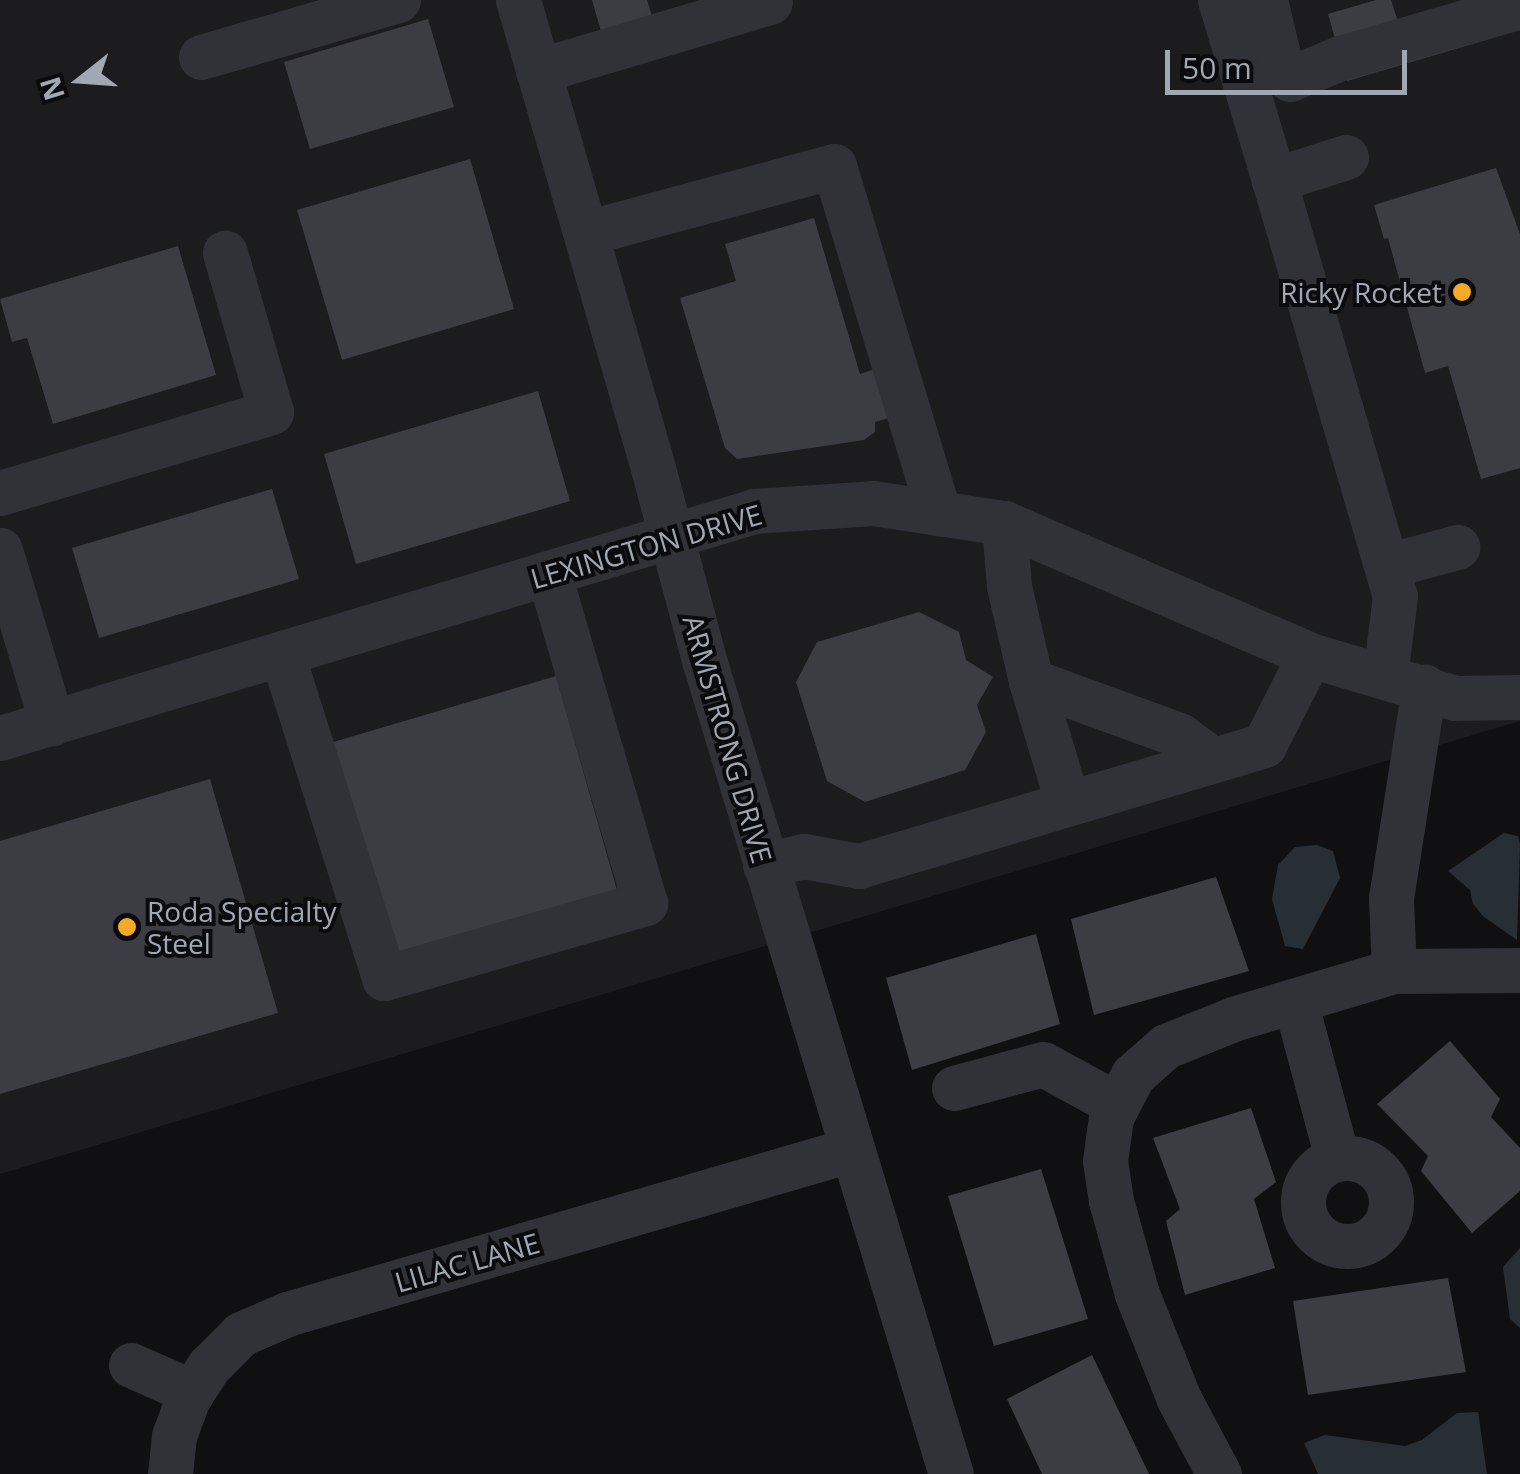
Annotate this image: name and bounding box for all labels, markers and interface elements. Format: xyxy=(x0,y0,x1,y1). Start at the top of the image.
north arrow xyxy=(30,30,130,130)
scale bar xyxy=(1170,30,1412,92)
text: 50 m xyxy=(1182,47,1252,88)
text: N xyxy=(30,72,73,105)
place label: Ricky Rocket xyxy=(1280,275,1442,309)
marker: Ricky Rocket xyxy=(1451,281,1473,303)
street label: LEXINGTON DRIVE xyxy=(527,497,765,595)
street label: ARMSTRONG DRIVE xyxy=(677,611,779,867)
place label: Roda Specialty Steel xyxy=(147,894,336,960)
marker: Roda Specialty Steel xyxy=(116,916,138,938)
street label: LILAC LANE xyxy=(391,1225,543,1299)

